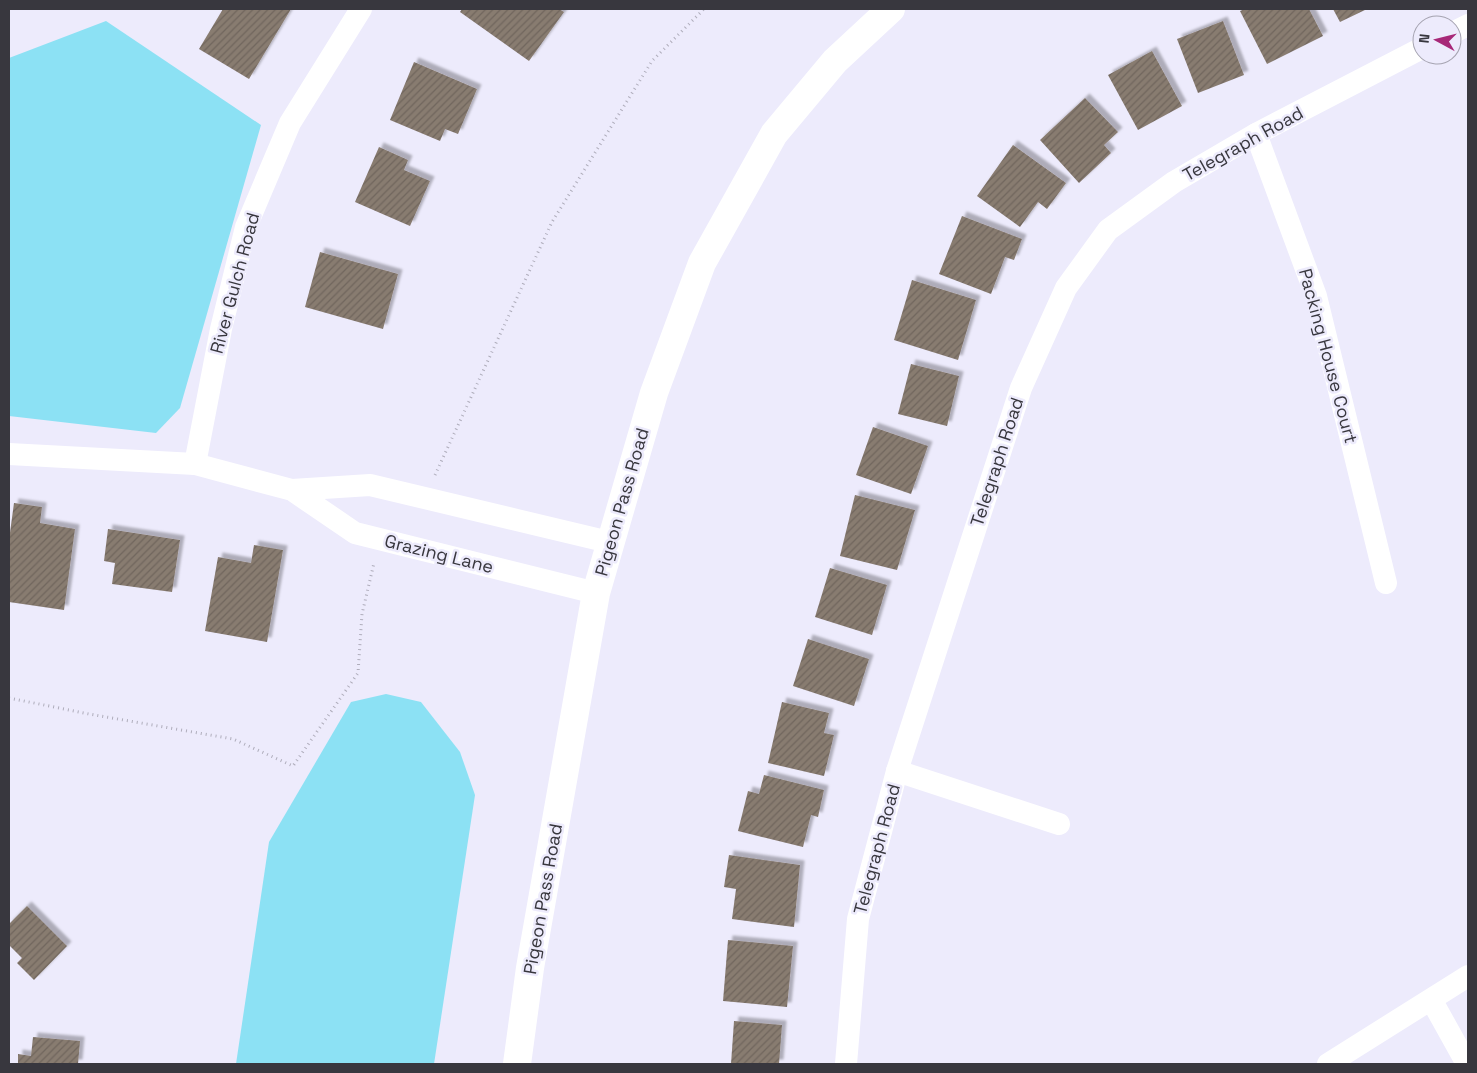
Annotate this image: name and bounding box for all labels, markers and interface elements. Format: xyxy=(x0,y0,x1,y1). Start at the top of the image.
north arrow xyxy=(1412,15,1462,65)
text: N xyxy=(1415,33,1434,44)
street label: Telegraph Road xyxy=(1178,101,1307,186)
street label: River Gulch Road xyxy=(205,210,264,356)
street label: Packing House Court xyxy=(1294,266,1363,446)
street label: Telegraph Road xyxy=(965,394,1028,529)
street label: Pigeon Pass Road xyxy=(589,425,654,579)
street label: Grazing Lane xyxy=(382,529,496,578)
street label: Telegraph Road xyxy=(848,781,905,917)
street label: Pigeon Pass Road xyxy=(518,822,567,976)

